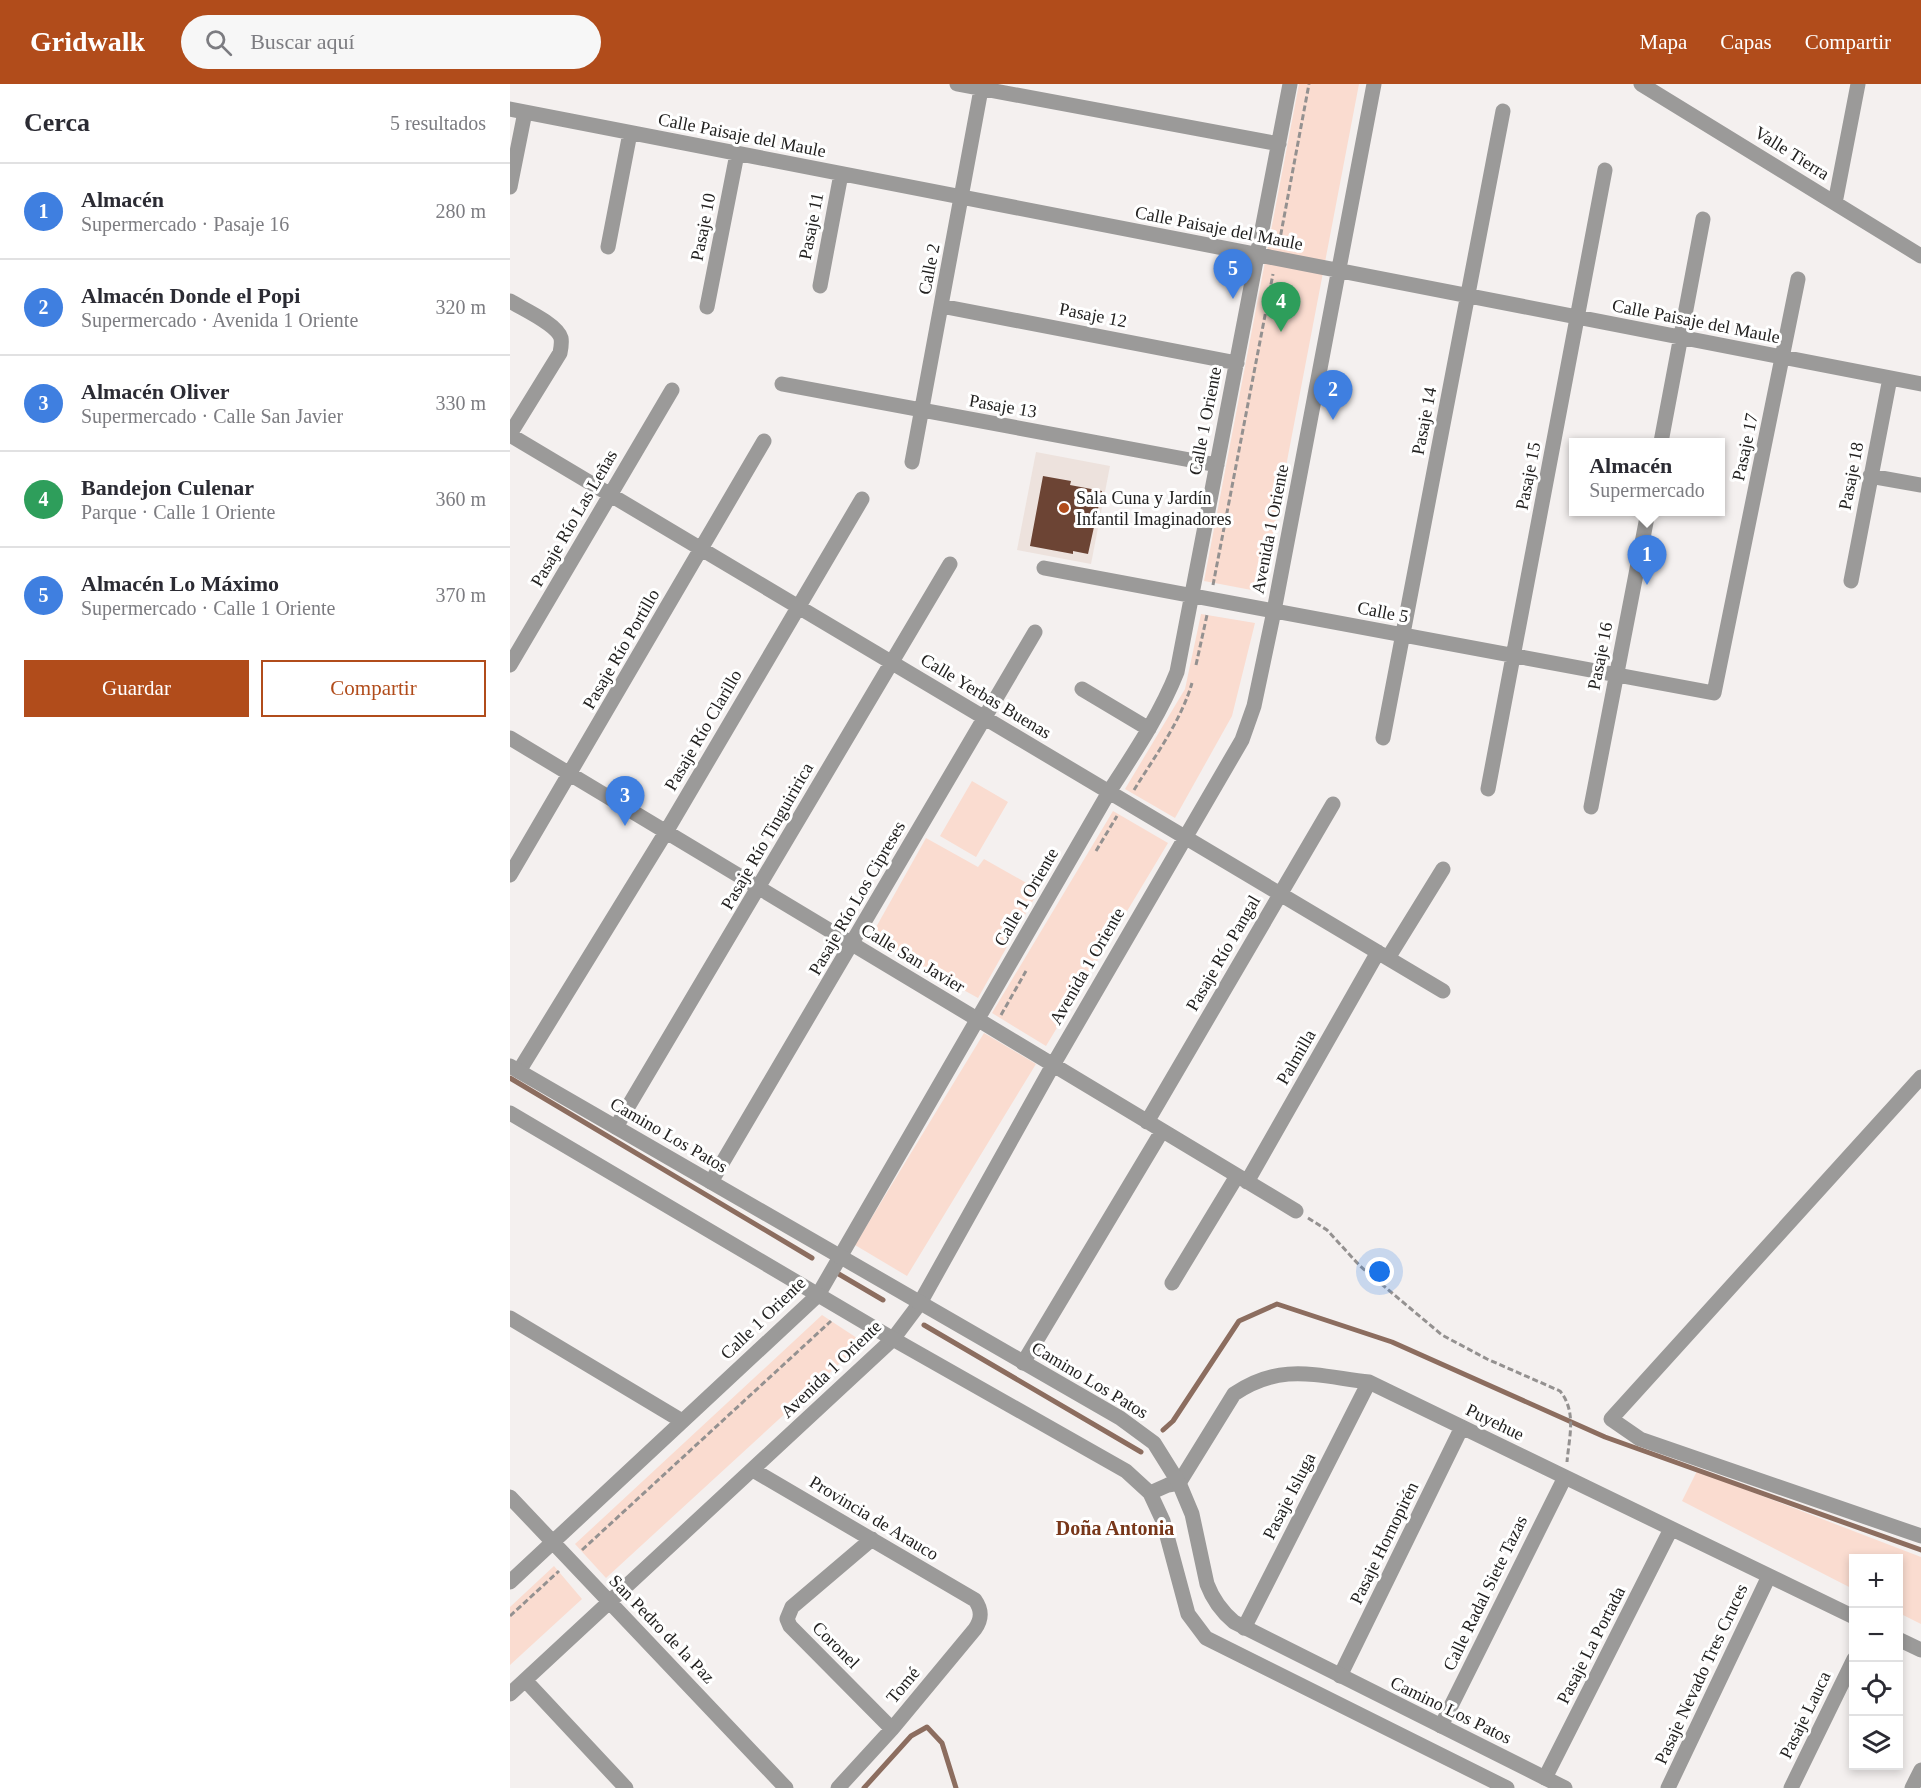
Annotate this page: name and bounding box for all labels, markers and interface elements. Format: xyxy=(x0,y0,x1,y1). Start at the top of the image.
search box xyxy=(181,15,601,69)
text: Gridwalk xyxy=(30,26,145,57)
icon: search xyxy=(202,26,235,59)
text: Buscar aquí xyxy=(250,29,355,54)
text: Mapa xyxy=(1640,30,1687,54)
text: Capas xyxy=(1720,30,1772,54)
text: Compartir xyxy=(1805,30,1891,54)
text: Cerca xyxy=(24,108,90,137)
street label: Calle Paisaje del Maule xyxy=(656,109,828,161)
text: 5 resultados xyxy=(390,112,486,134)
street label: Valle Tierra xyxy=(1751,122,1833,184)
text: Almacén xyxy=(81,187,164,212)
street label: Pasaje 10 xyxy=(687,191,719,263)
street label: Pasaje 11 xyxy=(795,191,827,261)
text: 1 xyxy=(39,200,49,222)
text: 280 m xyxy=(435,200,486,222)
street label: Calle Paisaje del Maule xyxy=(1133,202,1305,254)
text: Supermercado · Pasaje 16 xyxy=(81,213,289,235)
street label: Calle 2 xyxy=(914,242,944,296)
pin: 5 xyxy=(1214,250,1252,299)
pin: 4 xyxy=(1262,282,1300,332)
text: Almacén Donde el Popi xyxy=(81,283,300,308)
street label: Calle Paisaje del Maule xyxy=(1610,295,1782,347)
text: 2 xyxy=(39,296,49,318)
text: 320 m xyxy=(435,296,486,318)
street label: Pasaje 12 xyxy=(1057,299,1129,331)
text: Supermercado · Avenida 1 Oriente xyxy=(81,309,358,331)
street label: Calle 1 Oriente xyxy=(1185,365,1225,477)
pin: 2 xyxy=(1314,370,1352,420)
text: Almacén Oliver xyxy=(81,379,229,404)
street label: Pasaje 14 xyxy=(1408,385,1440,457)
street label: Pasaje 13 xyxy=(968,390,1038,422)
text: 3 xyxy=(39,392,49,414)
text: 330 m xyxy=(435,392,486,414)
text: Supermercado · Calle San Javier xyxy=(81,405,343,427)
street label: Pasaje 17 xyxy=(1728,411,1762,483)
popup xyxy=(1569,438,1725,516)
street label: Pasaje 15 xyxy=(1512,440,1544,512)
street label: Pasaje 18 xyxy=(1835,440,1867,512)
street label: Pasaje Río Las Leñas xyxy=(527,446,621,590)
text: Almacén xyxy=(1589,453,1672,478)
street label: Avenida 1 Oriente xyxy=(1248,462,1292,596)
text: Bandejon Culenar xyxy=(81,475,254,500)
text: Supermercado xyxy=(1589,479,1705,501)
text: 4 xyxy=(39,488,49,510)
text: 360 m xyxy=(435,488,486,510)
place label: Sala Cuna y Jardín Infantil Imaginadores xyxy=(1076,488,1231,529)
text: Parque · Calle 1 Oriente xyxy=(81,501,275,523)
marker: Sala Cuna y Jardín Infantil Imaginadores xyxy=(1057,501,1071,515)
pin: 1 xyxy=(1628,536,1666,585)
text: Almacén Lo Máximo xyxy=(81,571,279,596)
text: 5 xyxy=(39,584,49,606)
text: 370 m xyxy=(435,584,486,606)
street label: Pasaje Río Portillo xyxy=(579,586,663,712)
text: Supermercado · Calle 1 Oriente xyxy=(81,597,335,619)
street label: Calle 5 xyxy=(1356,597,1410,627)
street label: Pasaje 16 xyxy=(1584,620,1616,692)
street label: Calle Yerbas Buenas xyxy=(917,649,1055,743)
button: Guardar xyxy=(24,660,249,717)
button: Compartir xyxy=(261,660,486,717)
street label: Pasaje Río Clarillo xyxy=(660,666,746,794)
street label: Pasaje Río Tinguiririca xyxy=(717,759,817,913)
pin: 3 xyxy=(606,776,644,826)
street label: Pasaje Río Los Cipreses xyxy=(805,817,909,979)
street label: Calle 1 Oriente xyxy=(990,844,1062,950)
street label: Pasaje Río Pangal xyxy=(1182,892,1264,1014)
street label: Avenida 1 Oriente xyxy=(1045,904,1129,1028)
street label: Calle San Javier xyxy=(858,919,968,997)
street label: Palmilla xyxy=(1272,1026,1320,1088)
street label: Camino Los Patos xyxy=(607,1093,731,1177)
your location xyxy=(1365,1257,1394,1286)
street label: Calle 1 Oriente xyxy=(717,1273,810,1363)
street label: Avenida 1 Oriente xyxy=(777,1316,885,1422)
street label: Camino Los Patos xyxy=(1028,1337,1152,1423)
street label: Puyehue xyxy=(1463,1399,1527,1445)
street label: Pasaje Isluga xyxy=(1259,1449,1319,1543)
street label: Provincia de Arauco xyxy=(806,1472,942,1564)
street label: Pasaje Hornopirén xyxy=(1346,1479,1422,1607)
street label: Calle Radal Siete Tazas xyxy=(1439,1512,1531,1674)
district label: Doña Antonia xyxy=(1056,1517,1174,1539)
map controls xyxy=(1849,1554,1903,1770)
button: + xyxy=(1849,1554,1903,1608)
street label: San Pedro de la Paz xyxy=(605,1571,719,1687)
street label: Pasaje Nevado Tres Cruces xyxy=(1650,1581,1752,1767)
street label: Pasaje La Portada xyxy=(1553,1583,1629,1707)
button: − xyxy=(1849,1608,1903,1662)
street label: Coronel xyxy=(808,1617,864,1673)
button: locate xyxy=(1849,1662,1903,1716)
street label: Tomé xyxy=(882,1663,924,1707)
street label: Pasaje Lauca xyxy=(1775,1668,1835,1762)
street label: Camino Los Patos xyxy=(1387,1672,1515,1748)
button: layers xyxy=(1849,1716,1903,1770)

